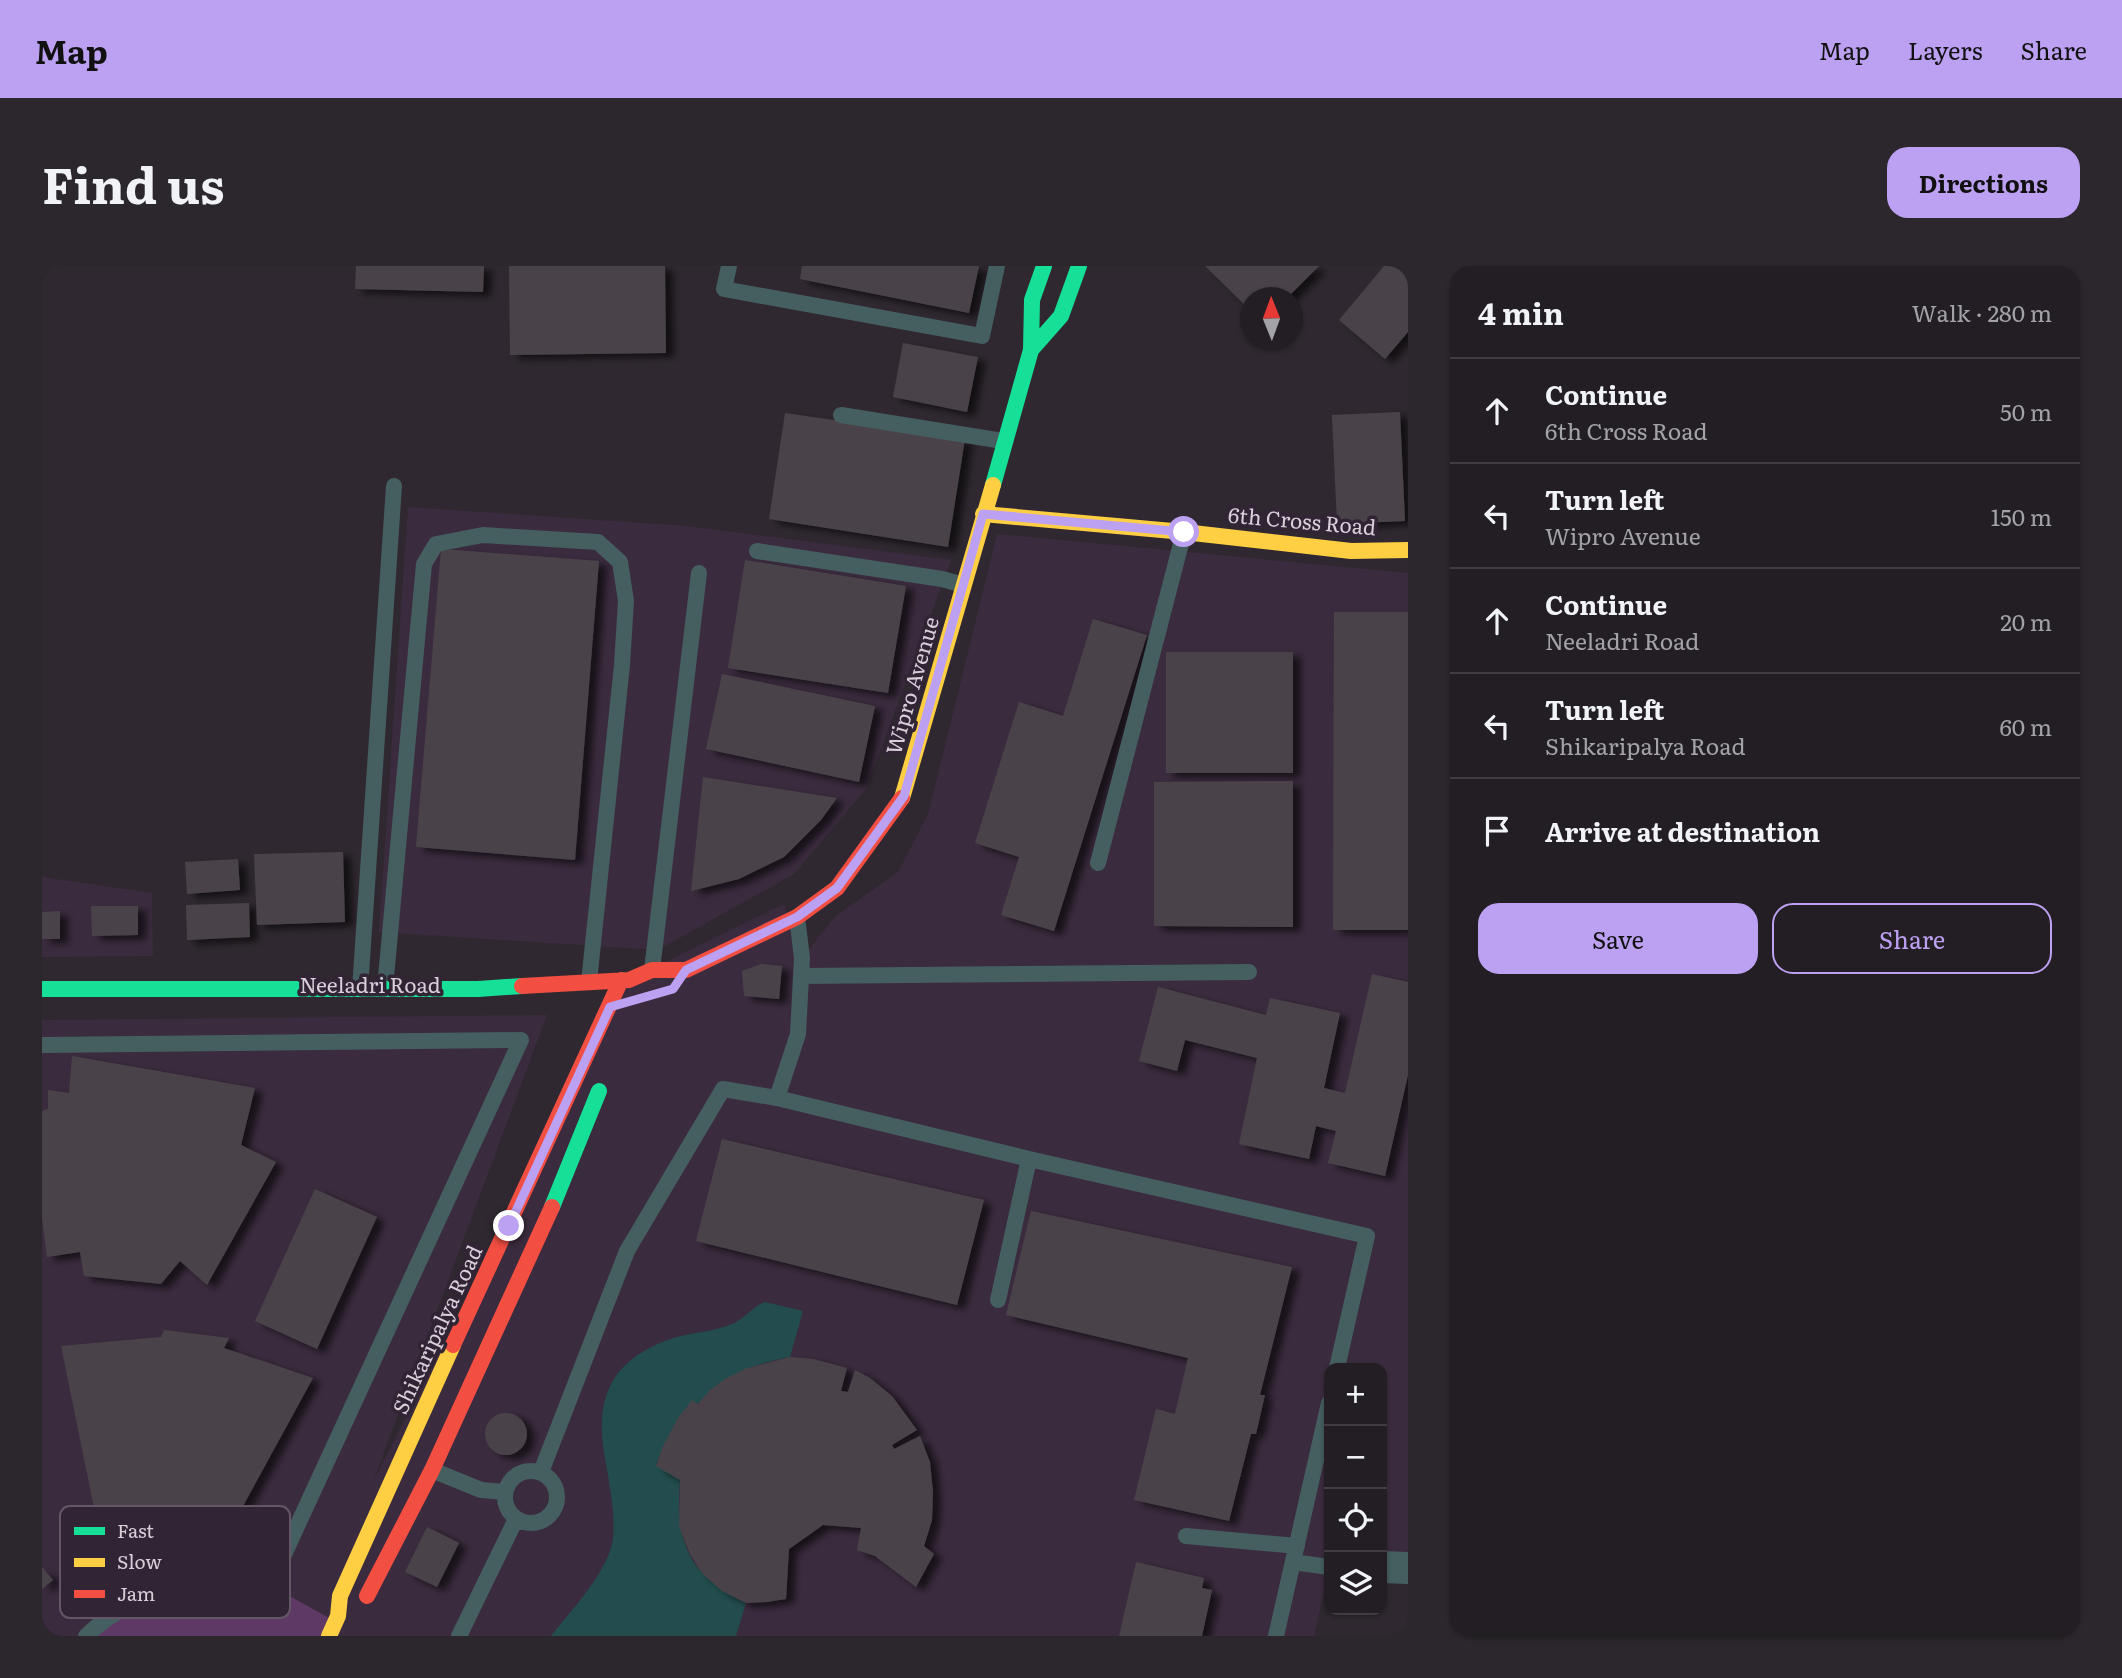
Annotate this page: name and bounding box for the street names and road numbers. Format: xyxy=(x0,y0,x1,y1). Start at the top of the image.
street label: 6th Cross Road xyxy=(1227,498,1378,541)
street label: Wipro Avenue xyxy=(876,613,945,758)
street label: Neeladri Road xyxy=(299,968,441,999)
street label: Shikaripalya Road xyxy=(383,1239,489,1418)

